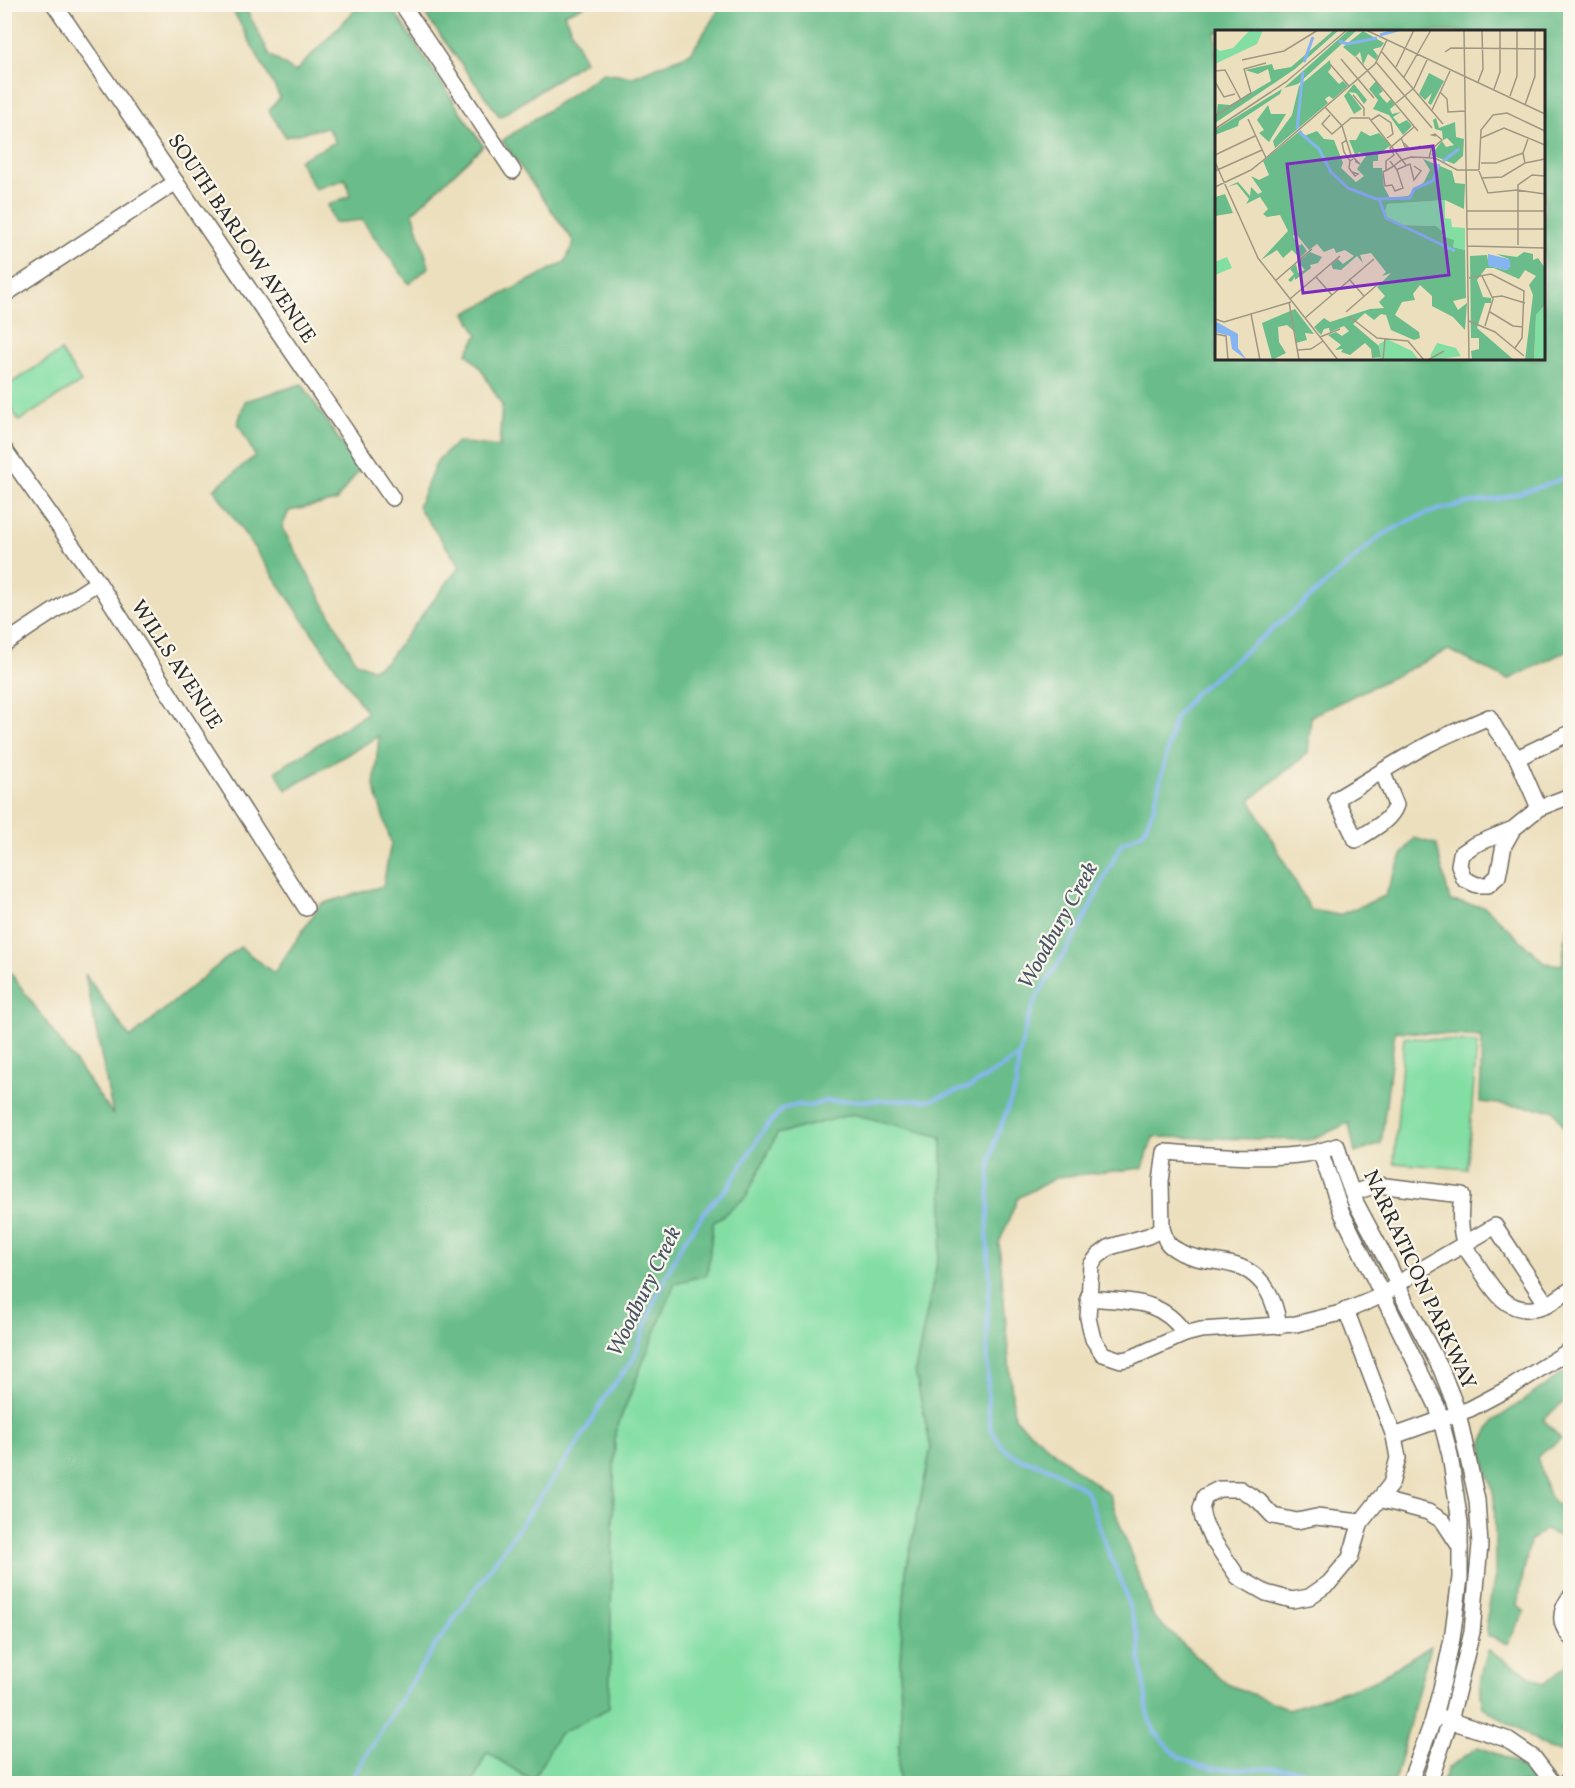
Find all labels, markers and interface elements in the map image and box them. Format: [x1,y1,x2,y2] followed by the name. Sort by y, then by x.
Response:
[1215,30,1545,360] inset map
[160,129,322,349] street label: SOUTH BARLOW AVENUE
[123,595,229,735] street label: WILLS AVENUE
[1011,857,1107,995] water label: Woodbury Creek
[1355,1165,1483,1395] street label: NARRATICON PARKWAY
[600,1222,690,1362] water label: Woodbury Creek

